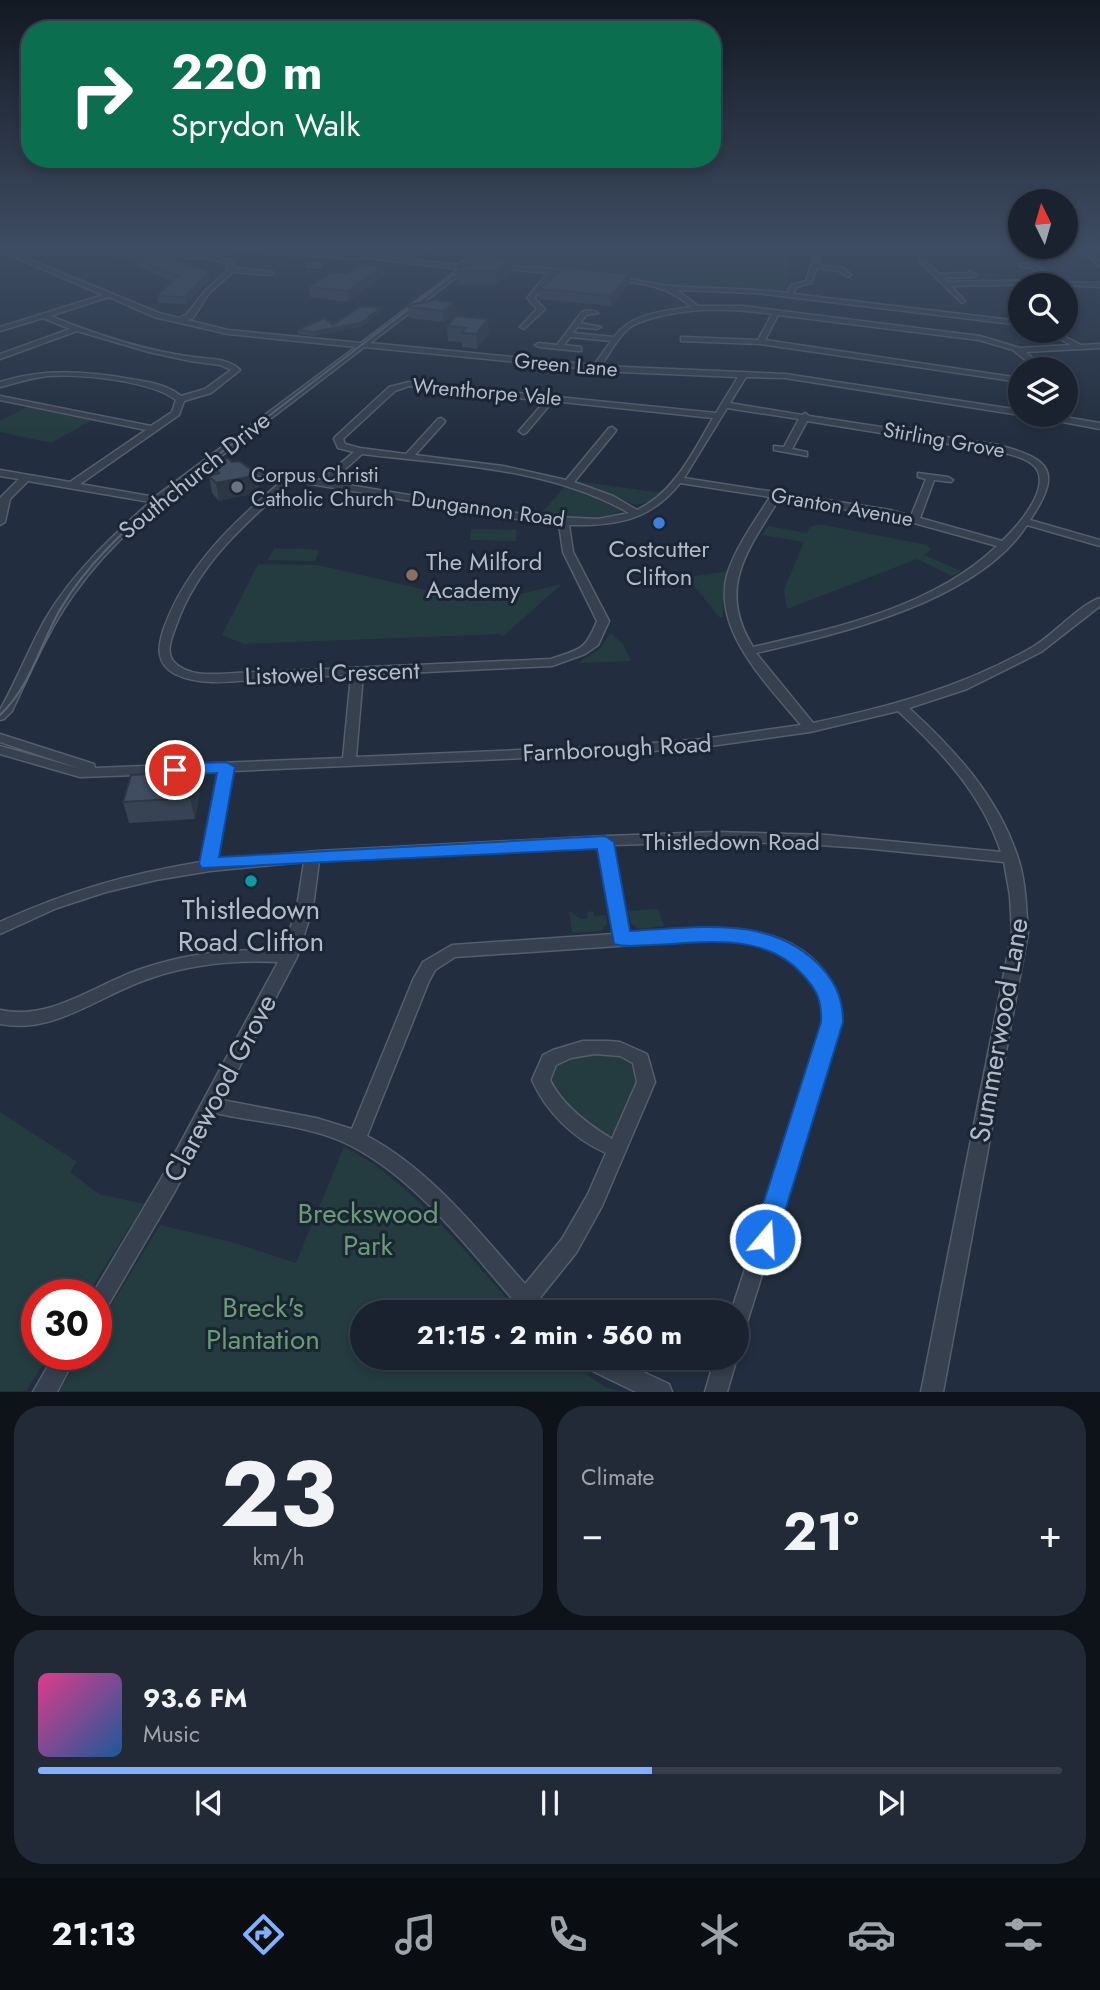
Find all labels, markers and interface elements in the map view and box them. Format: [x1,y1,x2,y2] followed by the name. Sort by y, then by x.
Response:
[171,37,323,107] text: 220 m
[56,49,147,140] icon: right
[171,102,360,148] text: Sprydon Walk
[1008,189,1078,259] north arrow
[1008,189,1078,427] map controls
[1008,273,1078,343] button: search
[513,346,619,384] street label: Green Lane
[1008,357,1078,427] button: layers
[411,371,563,413] street label: Wrenthorpe Vale
[111,403,277,547] street label: Southchurch Drive
[881,415,1007,465] street label: Stirling Grove
[251,460,394,514] place label: Corpus Christi Catholic Church
[229,479,245,495] marker: Corpus Christi Catholic Church
[769,480,916,534] street label: Granton Avenue
[409,483,567,535] street label: Dungannon Road
[651,515,667,531] marker: Costcutter Clifton
[608,531,710,594] place label: Costcutter Clifton
[426,544,542,607] place label: The Milford Academy
[404,567,420,583] marker: The Milford Academy
[244,652,420,694] street label: Listowel Crescent
[522,726,712,770] street label: Farnborough Road
[145,740,205,800] pin
[156,751,194,789] icon: arrive
[642,824,820,859] street label: Thistledown Road
[243,873,259,889] marker: Thistledown Road Clifton
[178,889,324,962] place label: Thistledown Road Clifton
[959,914,1039,1146] street label: Summerwood Lane
[153,987,287,1189] street label: Clarewood Grove
[297,1193,439,1266] park label: Breckswood Park
[728,1202,802,1276] position arrow
[21,1279,112,1370] speed limit sign: 30
[206,1287,320,1360] park label: Breck's Plantation
[417,1316,682,1354] text: 21:15 · 2 min · 560 m
[220,1429,337,1560] text: 23
[581,1460,654,1494] text: Climate
[783,1494,859,1570] text: 21°
[581,1506,603,1561] text: −
[1039,1506,1062,1561] text: +
[253,1540,304,1574] text: km/h
[143,1679,247,1717] text: 93.6 FM
[143,1717,200,1751] text: Music
[190,1784,228,1822] icon: previous
[531,1784,569,1822] icon: pause
[872,1784,910,1822] icon: next
[239,1910,288,1959] icon: directions
[391,1910,440,1959] icon: music
[543,1910,592,1959] icon: phone
[695,1910,744,1959] icon: climate
[847,1910,896,1959] icon: car
[999,1910,1048,1959] icon: filters
[52,1911,135,1957] text: 21:13

